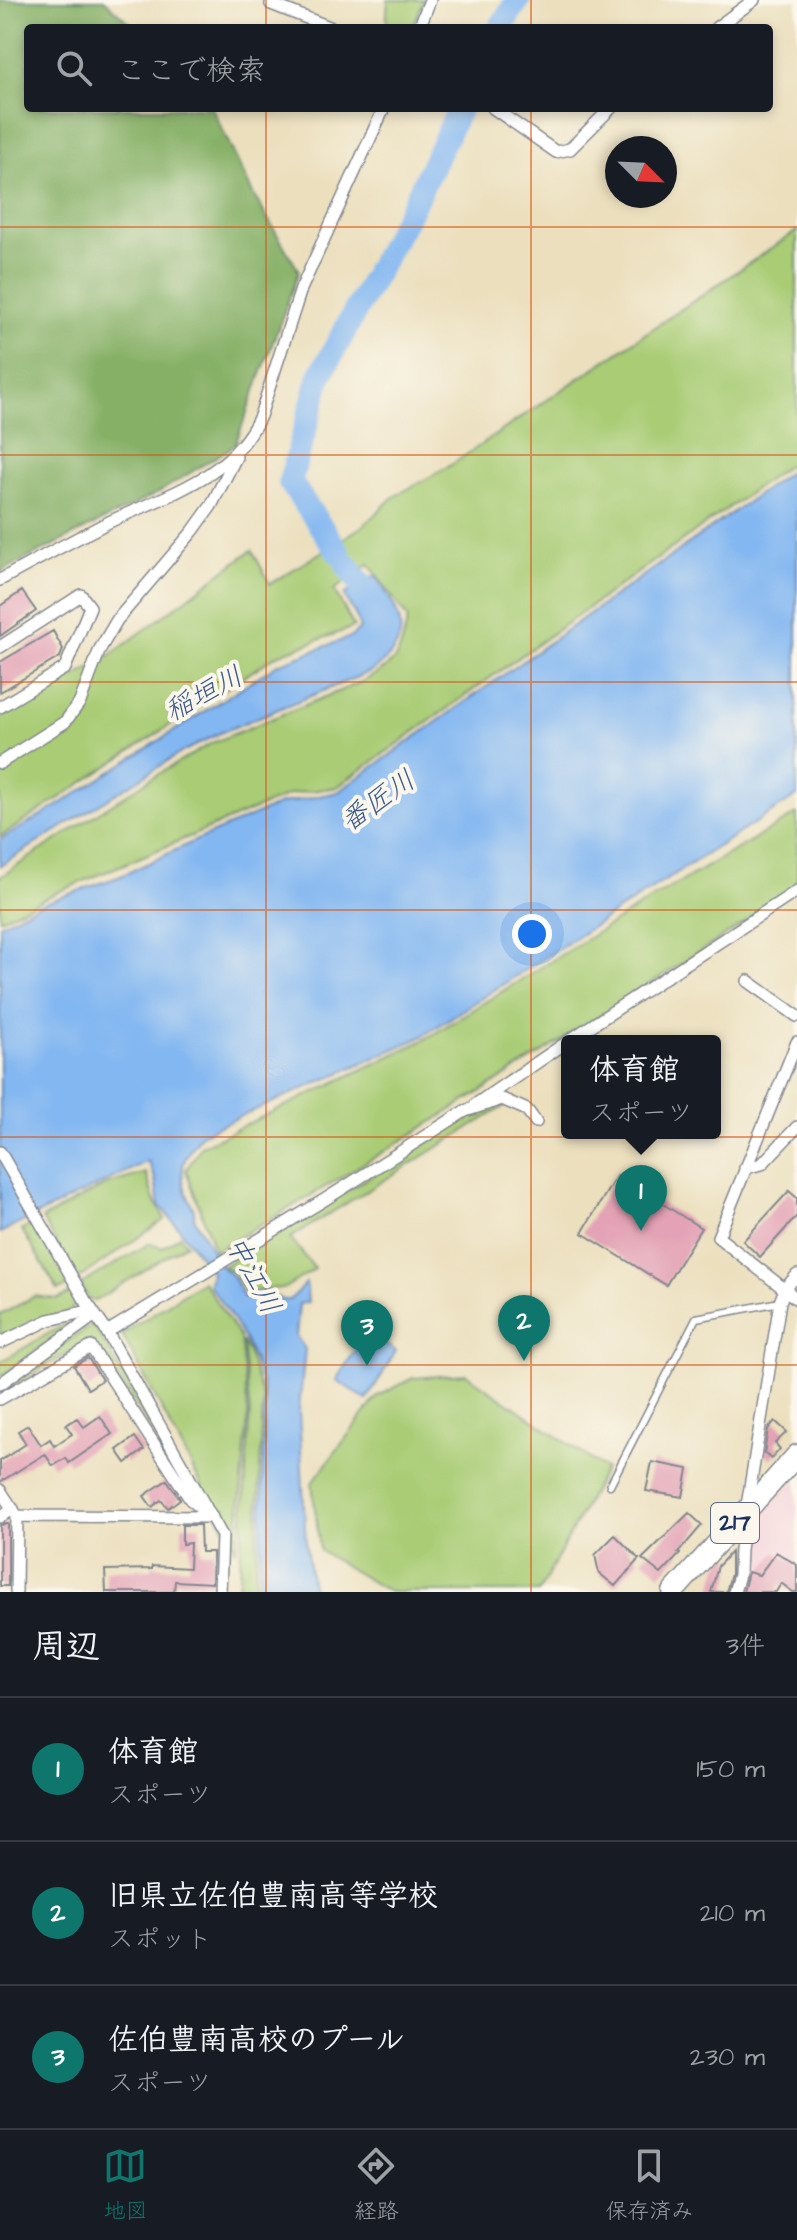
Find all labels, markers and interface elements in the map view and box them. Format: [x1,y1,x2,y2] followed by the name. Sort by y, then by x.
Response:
[24,24,773,112] search box
[52,46,96,90] icon: search
[116,50,266,92] text: ここで検索
[605,136,677,208] north arrow
[158,657,250,731] water label: 稲垣川
[332,761,424,841] water label: 番匠川
[512,914,552,954] your location
[561,1035,721,1139] popup
[589,1049,679,1091] text: 体育館
[589,1095,693,1131] text: スポーツ
[615,1165,667,1231] pin: 1
[216,1229,290,1321] water label: 中江川
[498,1295,550,1361] pin: 2
[341,1300,393,1366] pin: 3
[711,1503,759,1543] road number: 217
[32,1623,100,1671] text: 周辺
[726,1628,765,1664] text: 3件
[108,1731,198,1773] text: 体育館
[56,1751,60,1787] text: 1
[696,1751,765,1787] text: 150 m
[108,1777,211,1813] text: スポーツ
[108,1875,438,1917] text: 旧県立佐伯豊南高等学校
[51,1895,65,1931] text: 2
[700,1895,765,1931] text: 210 m
[108,1921,212,1957] text: スポット
[108,2019,405,2061] text: 佐伯豊南高校のプール
[51,2039,65,2075] text: 3
[690,2039,765,2075] text: 230 m
[108,2065,211,2101] text: スポーツ
[103,2144,148,2227] tab: 地図
[354,2144,399,2227] tab: 経路
[605,2144,694,2227] tab: 保存済み

